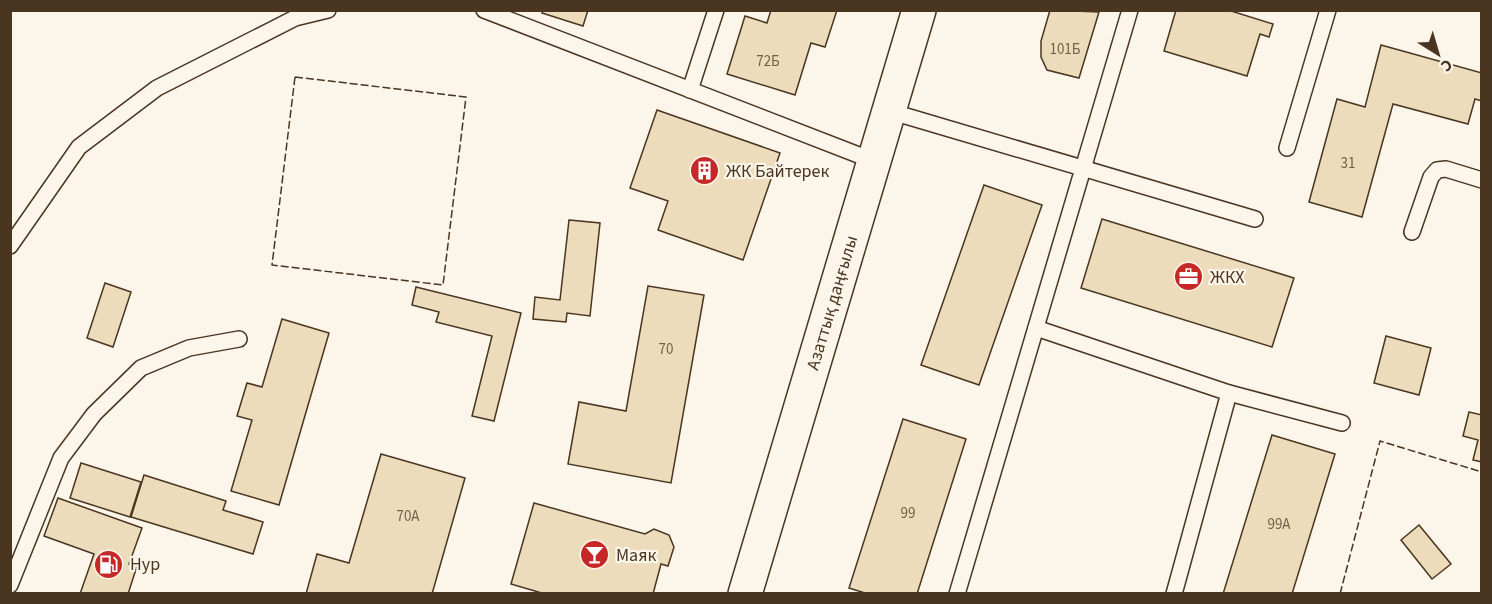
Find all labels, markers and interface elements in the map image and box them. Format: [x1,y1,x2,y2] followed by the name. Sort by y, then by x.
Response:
[1408,24,1468,84] north arrow
[1049,39,1081,60] house number: 101Б
[756,51,780,72] house number: 72Б
[1436,54,1457,77] text: С
[1341,153,1355,174] house number: 31
[689,155,721,187] building icon: ЖК Байтерек
[726,159,830,184] place label: ЖК Байтерек
[800,232,864,373] street label: Азаттық даңғылы
[1173,261,1205,293] office icon: ЖКХ
[1210,265,1245,290] place label: ЖКХ
[659,339,673,360] house number: 70
[901,503,915,524] house number: 99
[396,506,420,527] house number: 70А
[1267,514,1291,535] house number: 99А
[579,539,611,571] bar icon: Маяк
[616,543,656,568] place label: Маяк
[93,548,125,580] fuel station icon: Нур
[130,552,160,577] place label: Нур

